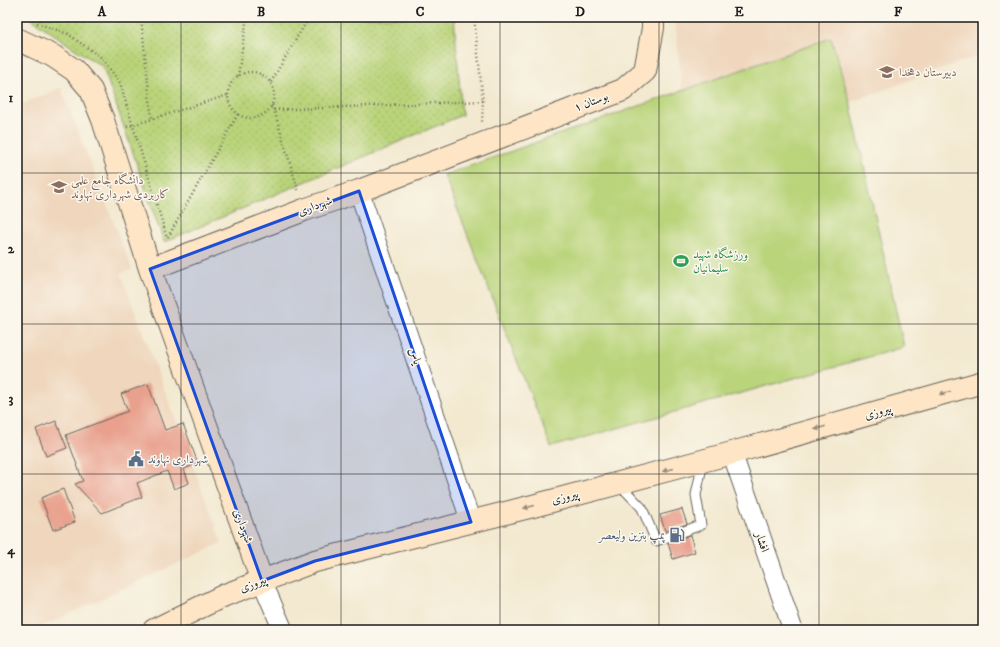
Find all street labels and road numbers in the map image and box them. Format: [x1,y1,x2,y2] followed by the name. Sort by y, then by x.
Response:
[572,89,610,115] street label: بوستان ۱
[296,193,334,219] street label: شهرداری
[405,346,425,367] street label: یاس
[863,401,894,424] street label: پیروزی
[550,486,581,509] street label: پیروزی
[230,507,256,545] street label: شهرداری
[751,529,773,555] street label: افشار
[237,572,270,597] street label: پیروزی

